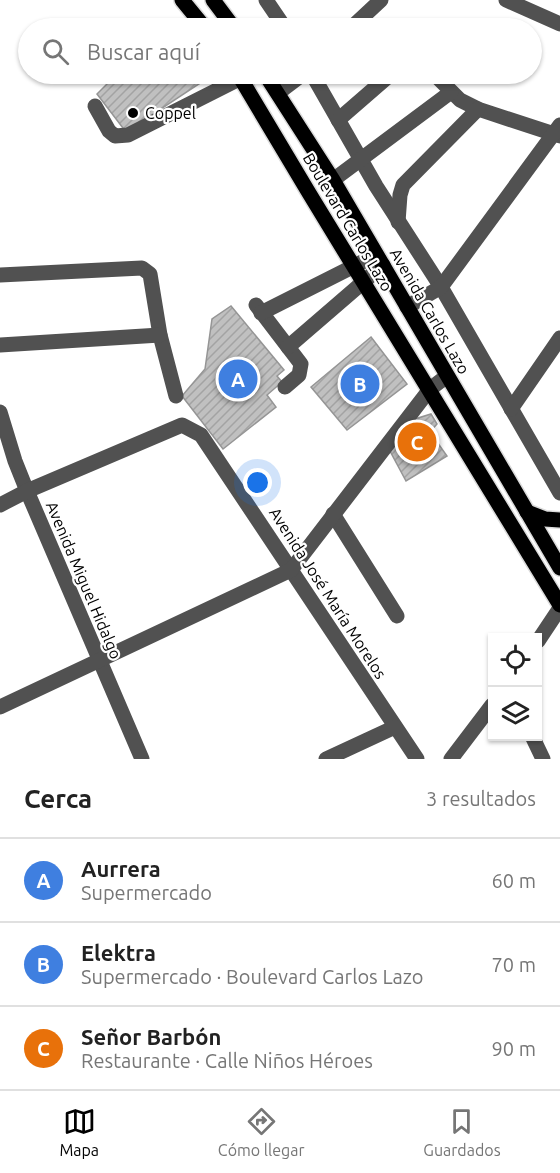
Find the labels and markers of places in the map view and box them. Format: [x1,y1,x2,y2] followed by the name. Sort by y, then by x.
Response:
[145,104,196,122] place label: Coppel
[126,106,140,120] marker: Coppel
[218,356,258,401] pin: A
[340,362,380,406] pin: B
[398,420,436,464] pin: C

